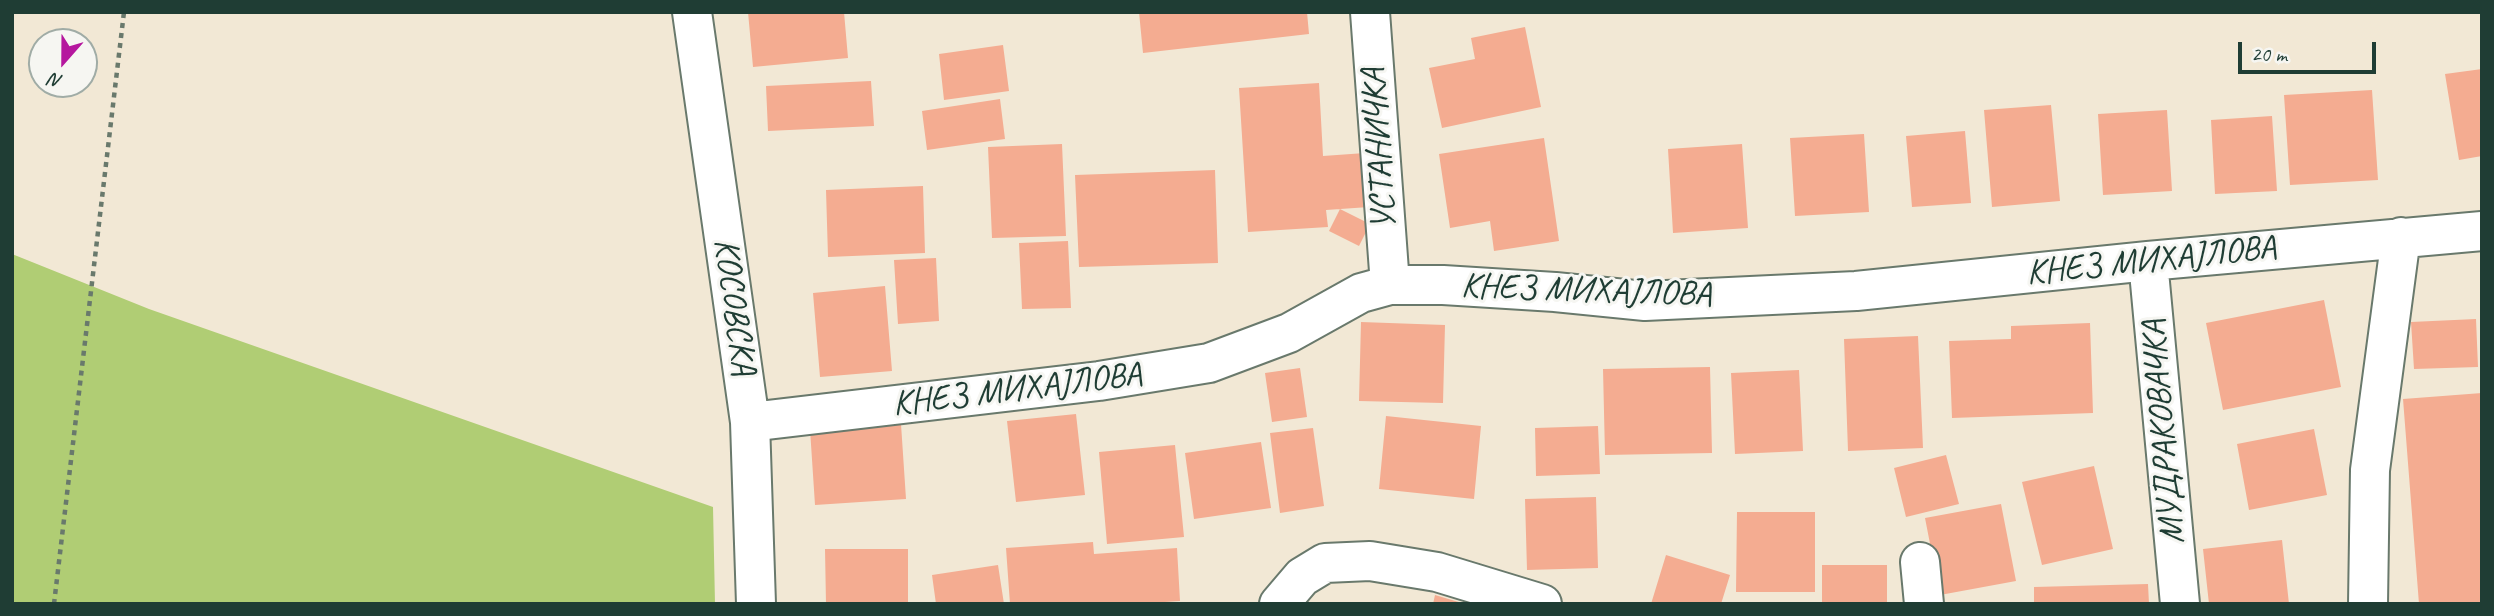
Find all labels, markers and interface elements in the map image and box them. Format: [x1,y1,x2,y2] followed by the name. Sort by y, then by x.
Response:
[28,28,98,98] north arrow
[2242,28,2380,72] scale bar
[2251,41,2287,67] text: 20 m
[46,67,66,94] text: N
[1353,67,1407,231] street label: УСТАНИЧКА
[2024,227,2278,295] street label: КНЕЗ МИХАЈЛОВА
[704,236,764,378] street label: КОСОВСКА
[1460,266,1712,316] street label: КНЕЗ МИХАЈЛОВА
[2133,318,2195,546] street label: МУДРАКОВАЧКА
[890,354,1144,426] street label: КНЕЗ МИХАЈЛОВА

